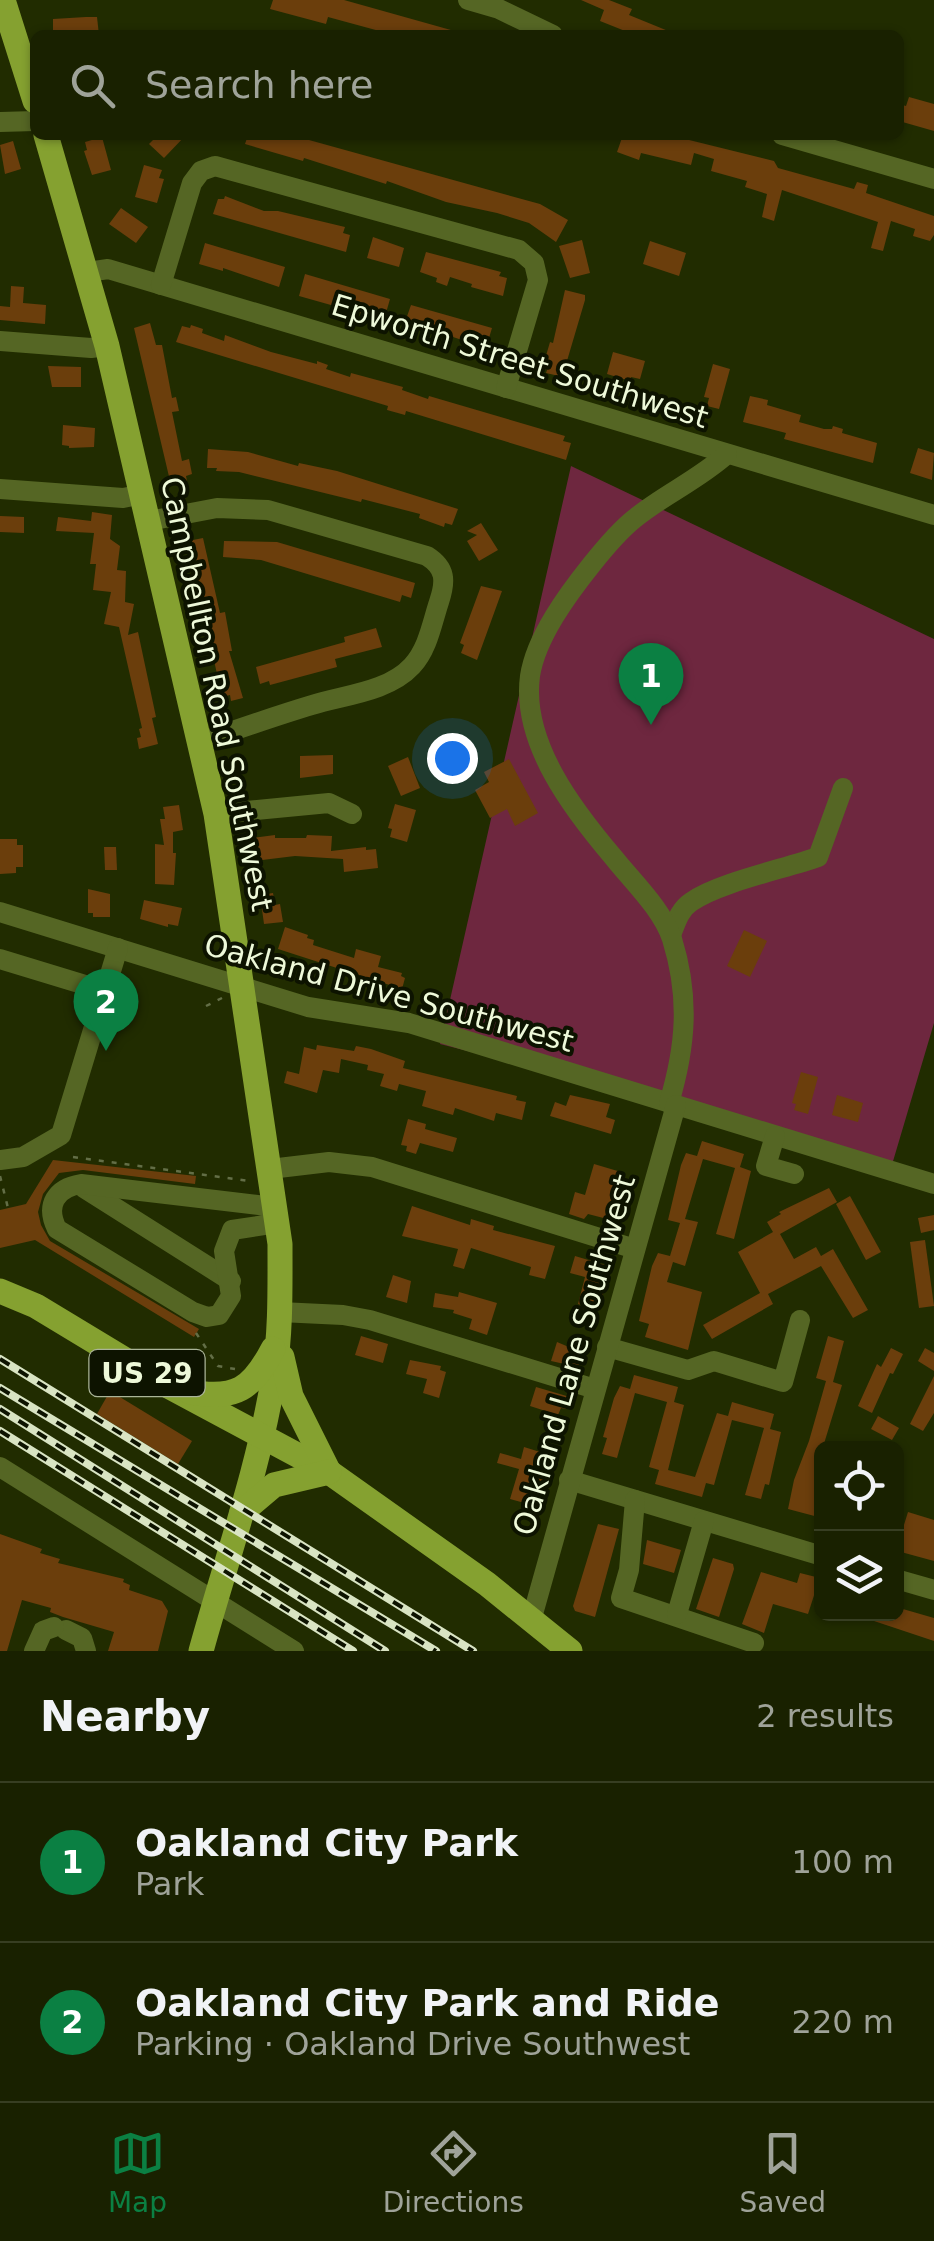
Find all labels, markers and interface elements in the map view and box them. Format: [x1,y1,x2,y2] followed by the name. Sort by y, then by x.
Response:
[30,30,904,140] search box
[65,58,120,113] icon: search
[145,63,373,107] text: Search here
[328,287,713,435] street label: Epworth Street Southwest
[154,474,280,914] street label: Campbellton Road Southwest
[618,642,684,725] pin: 1
[427,733,478,784] your location
[201,927,578,1059] street label: Oakland Drive Southwest
[74,968,138,1051] pin: 2
[506,1171,642,1539] street label: Oakland Lane Southwest
[90,1350,204,1396] road number: US 29
[814,1441,904,1621] map controls
[814,1441,904,1531] button: locate
[814,1531,904,1621] button: layers
[40,1692,210,1741] text: Nearby
[756,1697,894,1735] text: 2 results
[135,1821,518,1865] text: Oakland City Park
[61,1843,84,1881] text: 1
[792,1843,894,1881] text: 100 m
[135,1865,204,1903] text: Park
[135,1981,720,2025] text: Oakland City Park and Ride
[61,2003,84,2041] text: 2
[792,2003,894,2041] text: 220 m
[135,2025,690,2063] text: Parking · Oakland Drive Southwest
[108,2126,167,2219] tab: Map
[383,2126,524,2219] tab: Directions
[740,2126,826,2219] tab: Saved

